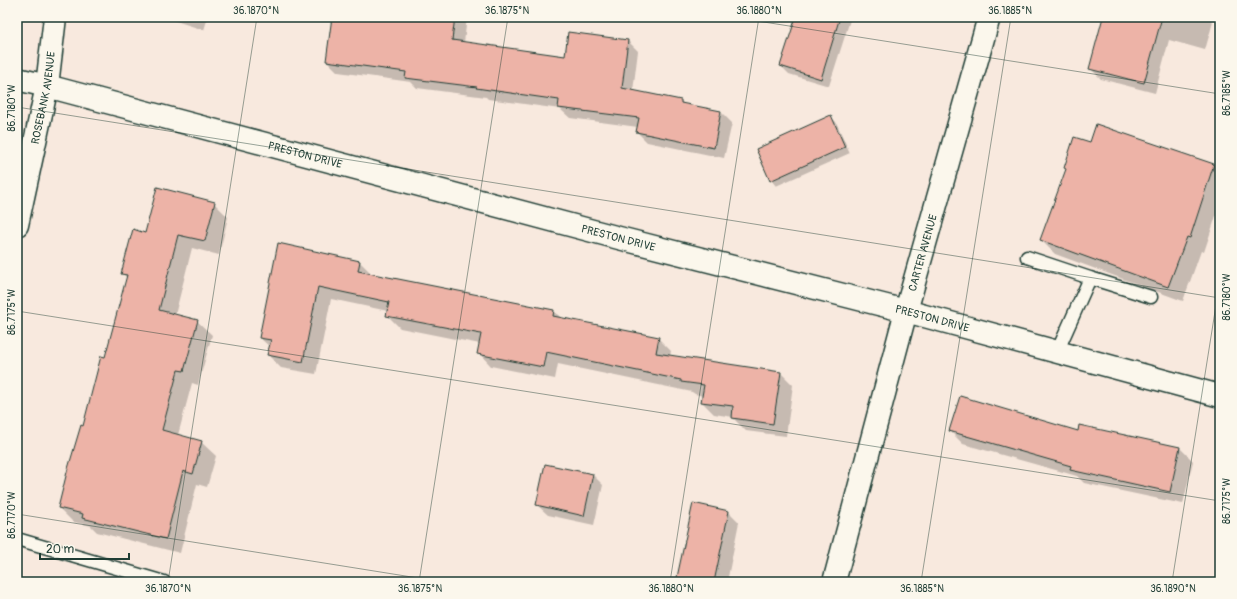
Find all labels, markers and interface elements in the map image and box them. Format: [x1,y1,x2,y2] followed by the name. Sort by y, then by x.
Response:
[233,5,279,17] text: 36.1870°N
[485,5,529,17] text: 36.1875°N
[736,5,782,17] text: 36.1880°N
[988,5,1032,17] text: 36.1885°N
[29,50,58,145] street label: ROSEBANK AVENUE
[1221,70,1233,116] text: 86.7185°W
[6,84,18,132] text: 86.7180°W
[267,139,344,171] street label: PRESTON DRIVE
[906,212,940,293] street label: CARTER AVENUE
[580,222,657,254] street label: PRESTON DRIVE
[1221,273,1233,321] text: 86.7180°W
[6,289,18,335] text: 86.7175°W
[894,302,971,335] street label: PRESTON DRIVE
[1221,478,1233,524] text: 86.7175°W
[6,491,18,539] text: 86.7170°W
[40,535,129,561] scale bar
[46,542,75,557] text: 20 m
[145,583,191,595] text: 36.1870°N
[398,583,442,595] text: 36.1875°N
[648,583,694,595] text: 36.1880°N
[900,583,944,595] text: 36.1885°N
[1150,583,1196,595] text: 36.1890°N

